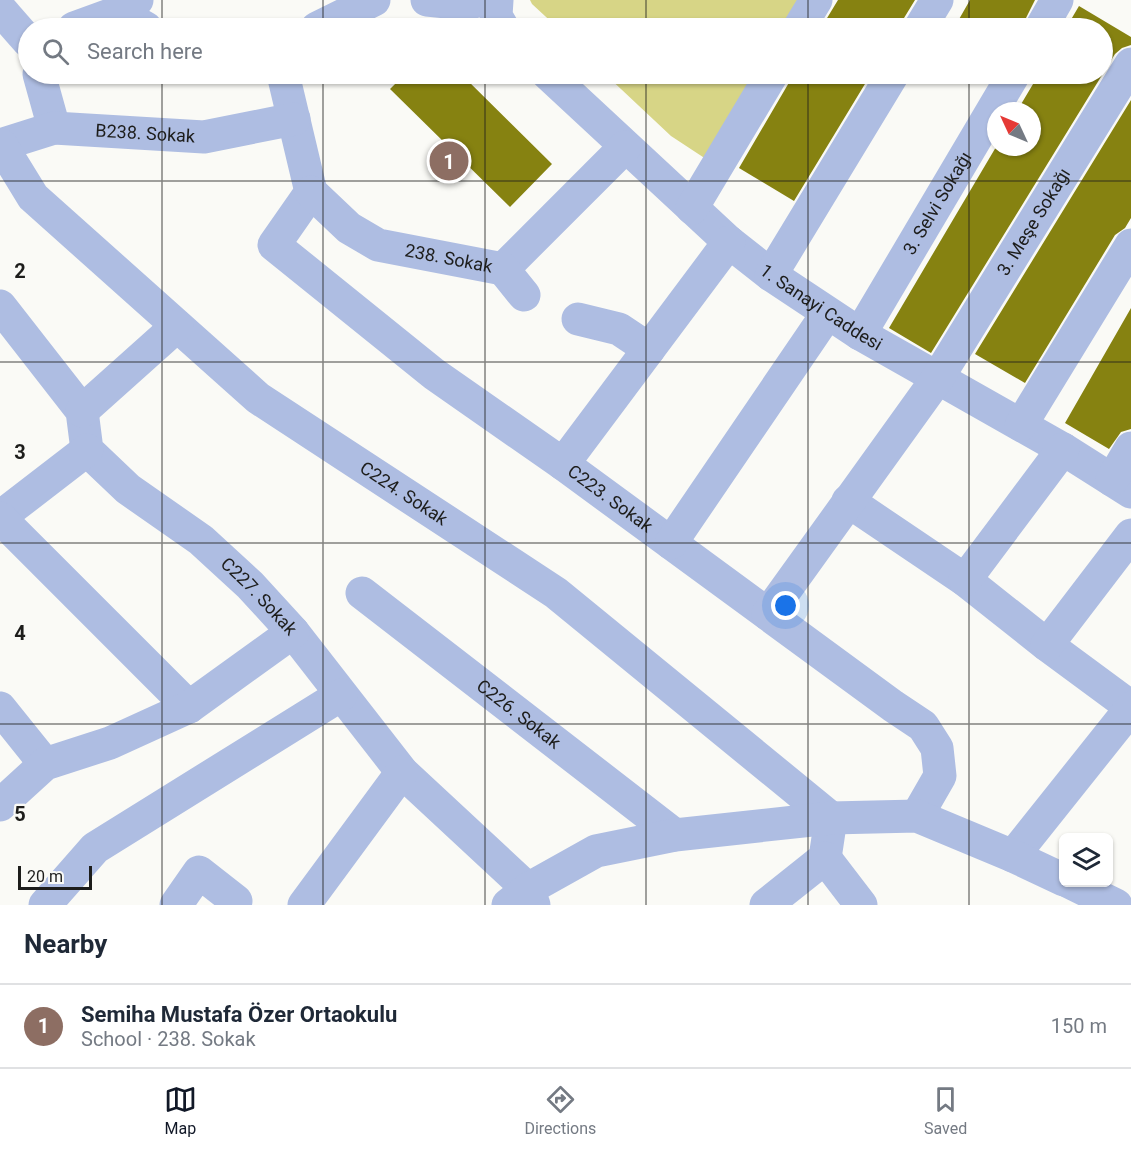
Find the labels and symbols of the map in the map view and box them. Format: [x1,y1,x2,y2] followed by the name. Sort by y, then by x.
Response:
[987,102,1041,156] north arrow
[95,120,197,146] street label: B238. Sokak
[430,138,468,184] pin: 1
[898,148,976,258] street label: 3. Selvi Sokağı
[992,164,1074,279] street label: 3. Meşe Sokağı
[403,239,495,277] street label: 238. Sokak
[14,259,26,283] text: 2
[756,259,886,354] street label: 1. Sanayi Caddesi
[14,440,26,464] text: 3
[356,457,453,530] street label: C224. Sokak
[564,460,658,537] street label: C223. Sokak
[217,553,302,640] street label: C227. Sokak
[771,591,800,620] your location
[14,621,26,645] text: 4
[473,675,566,753] street label: C226. Sokak
[14,802,26,826] text: 5
[18,863,92,890] scale bar

